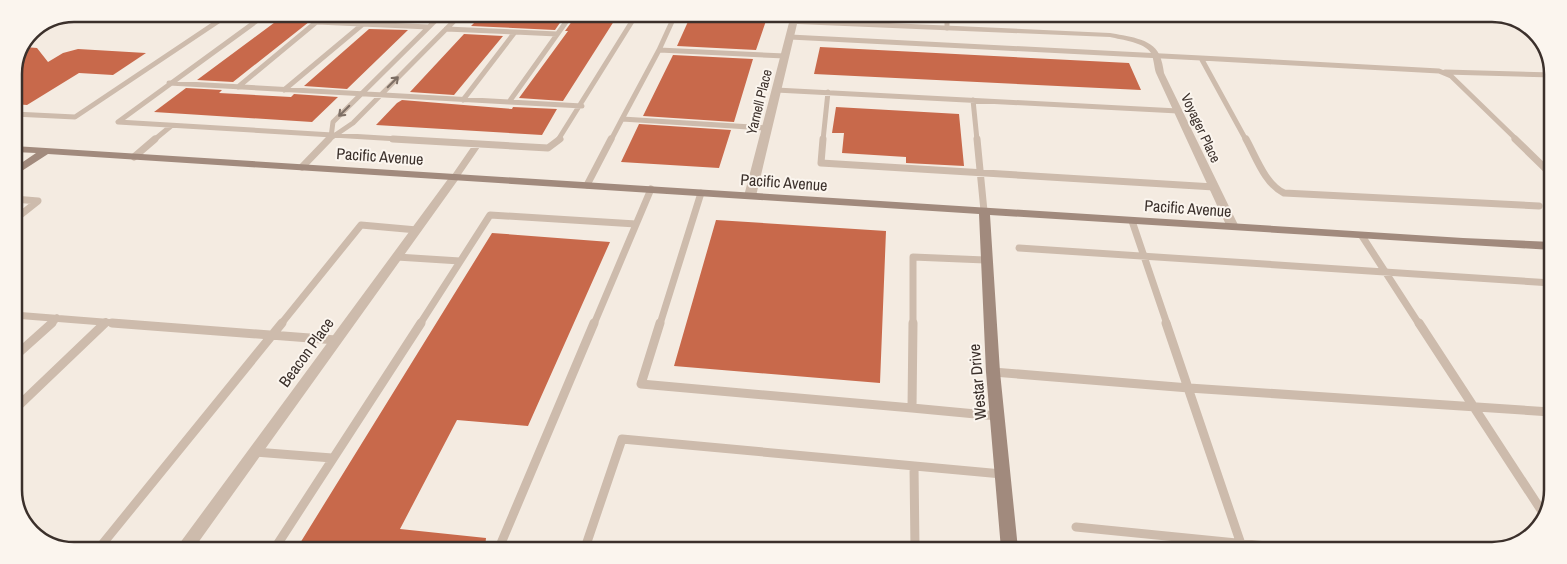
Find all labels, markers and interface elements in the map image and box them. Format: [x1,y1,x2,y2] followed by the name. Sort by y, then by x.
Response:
[742,67,776,137] street label: Yarnell Place
[387,76,400,88] one-way arrow
[1177,91,1225,165] street label: Voyager Place
[339,104,351,116] one-way arrow
[336,142,424,170] street label: Pacific Avenue
[740,168,828,196] street label: Pacific Avenue
[1144,194,1232,222] street label: Pacific Avenue
[273,313,339,391] street label: Beacon Place
[963,343,991,421] street label: Westar Drive

